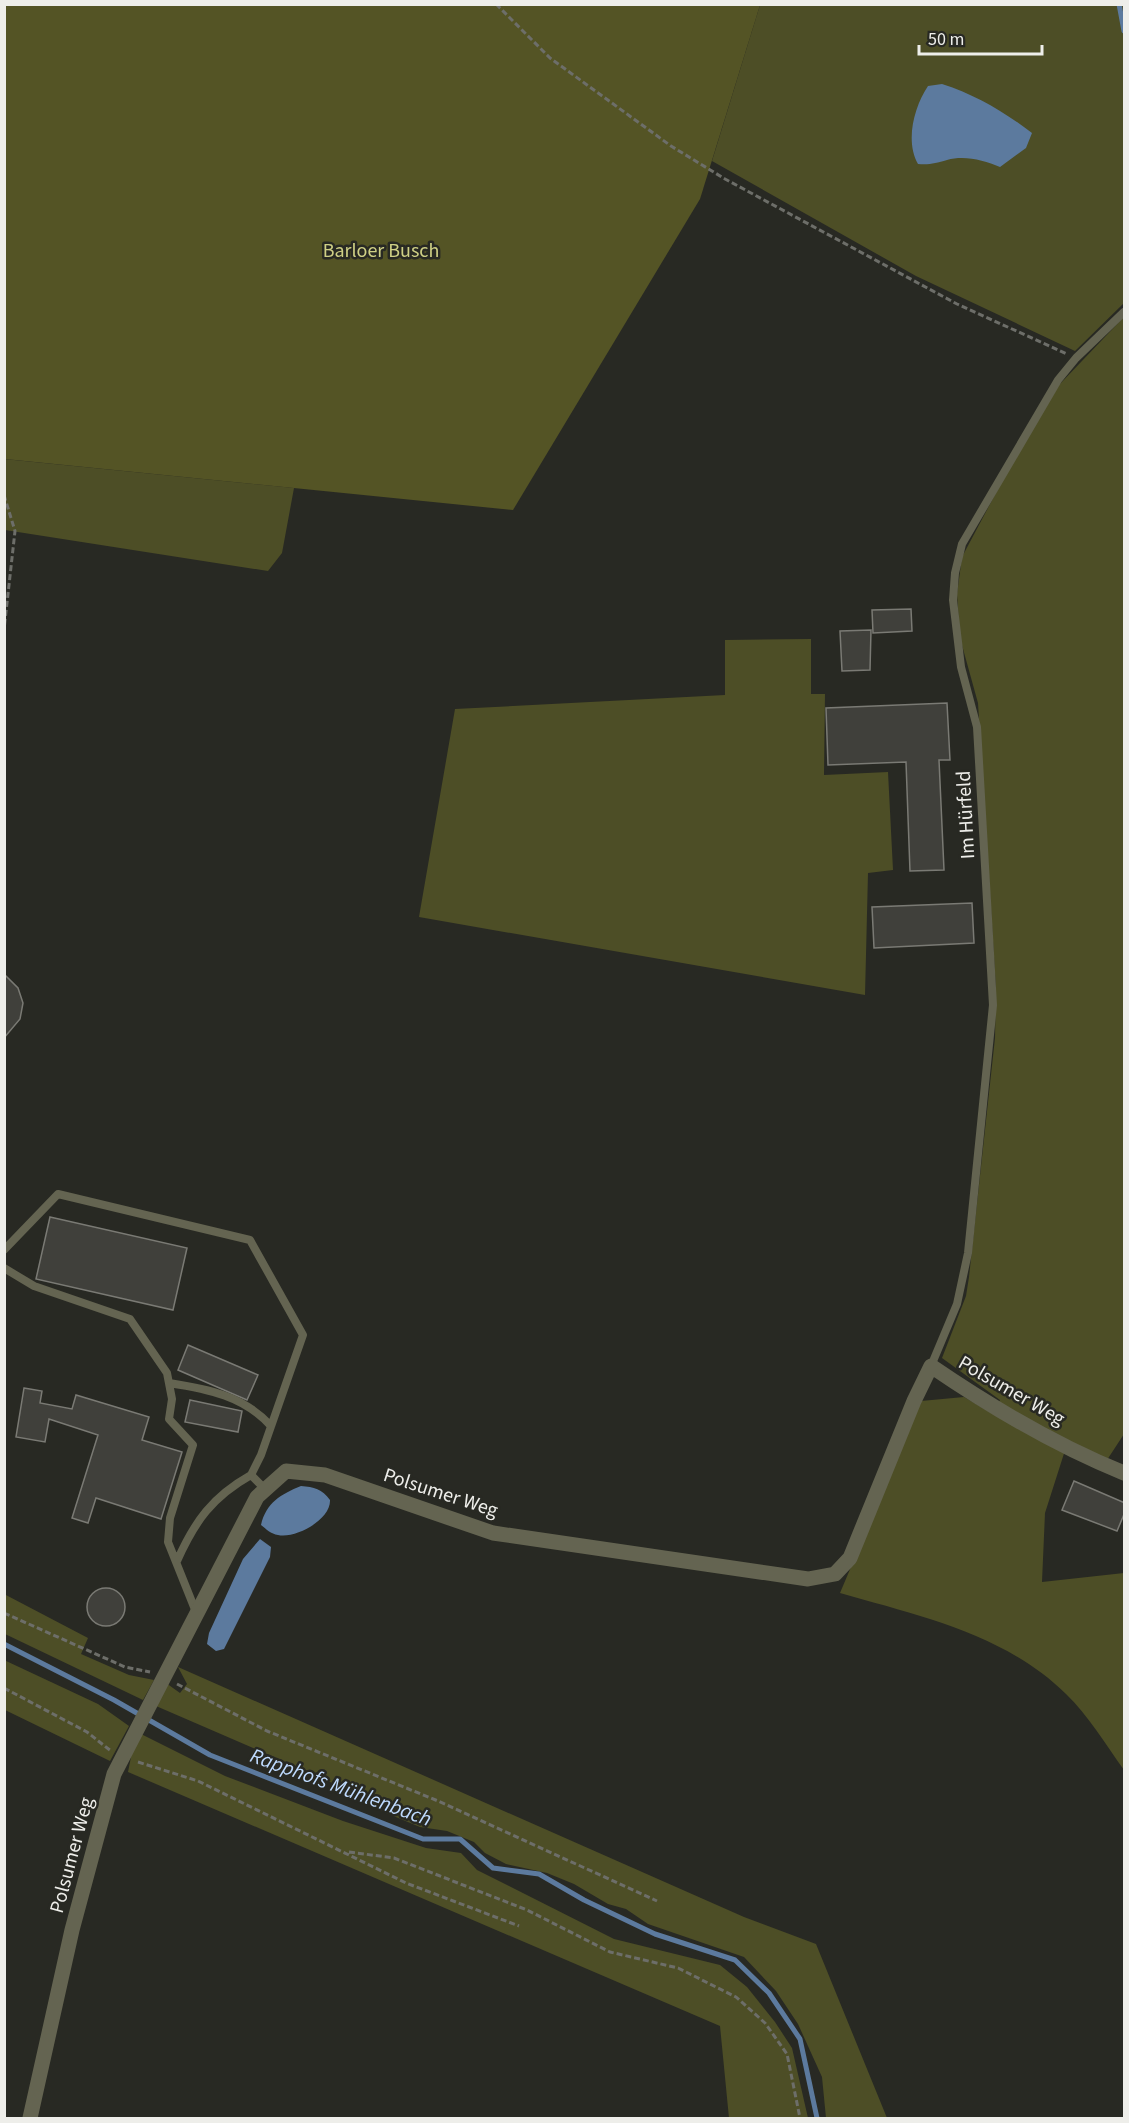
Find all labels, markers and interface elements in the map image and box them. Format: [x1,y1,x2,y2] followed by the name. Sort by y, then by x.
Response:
[919,18,1042,56] scale bar
[928,27,964,52] text: 50 m
[323,237,439,265] park label: Barloer Busch
[950,770,982,860] street label: Im Hürfeld
[953,1349,1070,1433] street label: Polsumer Weg
[380,1461,502,1525] street label: Polsumer Weg
[246,1740,436,1834] water label: Rapphofs Mühlenbach
[43,1794,101,1916] street label: Polsumer Weg

